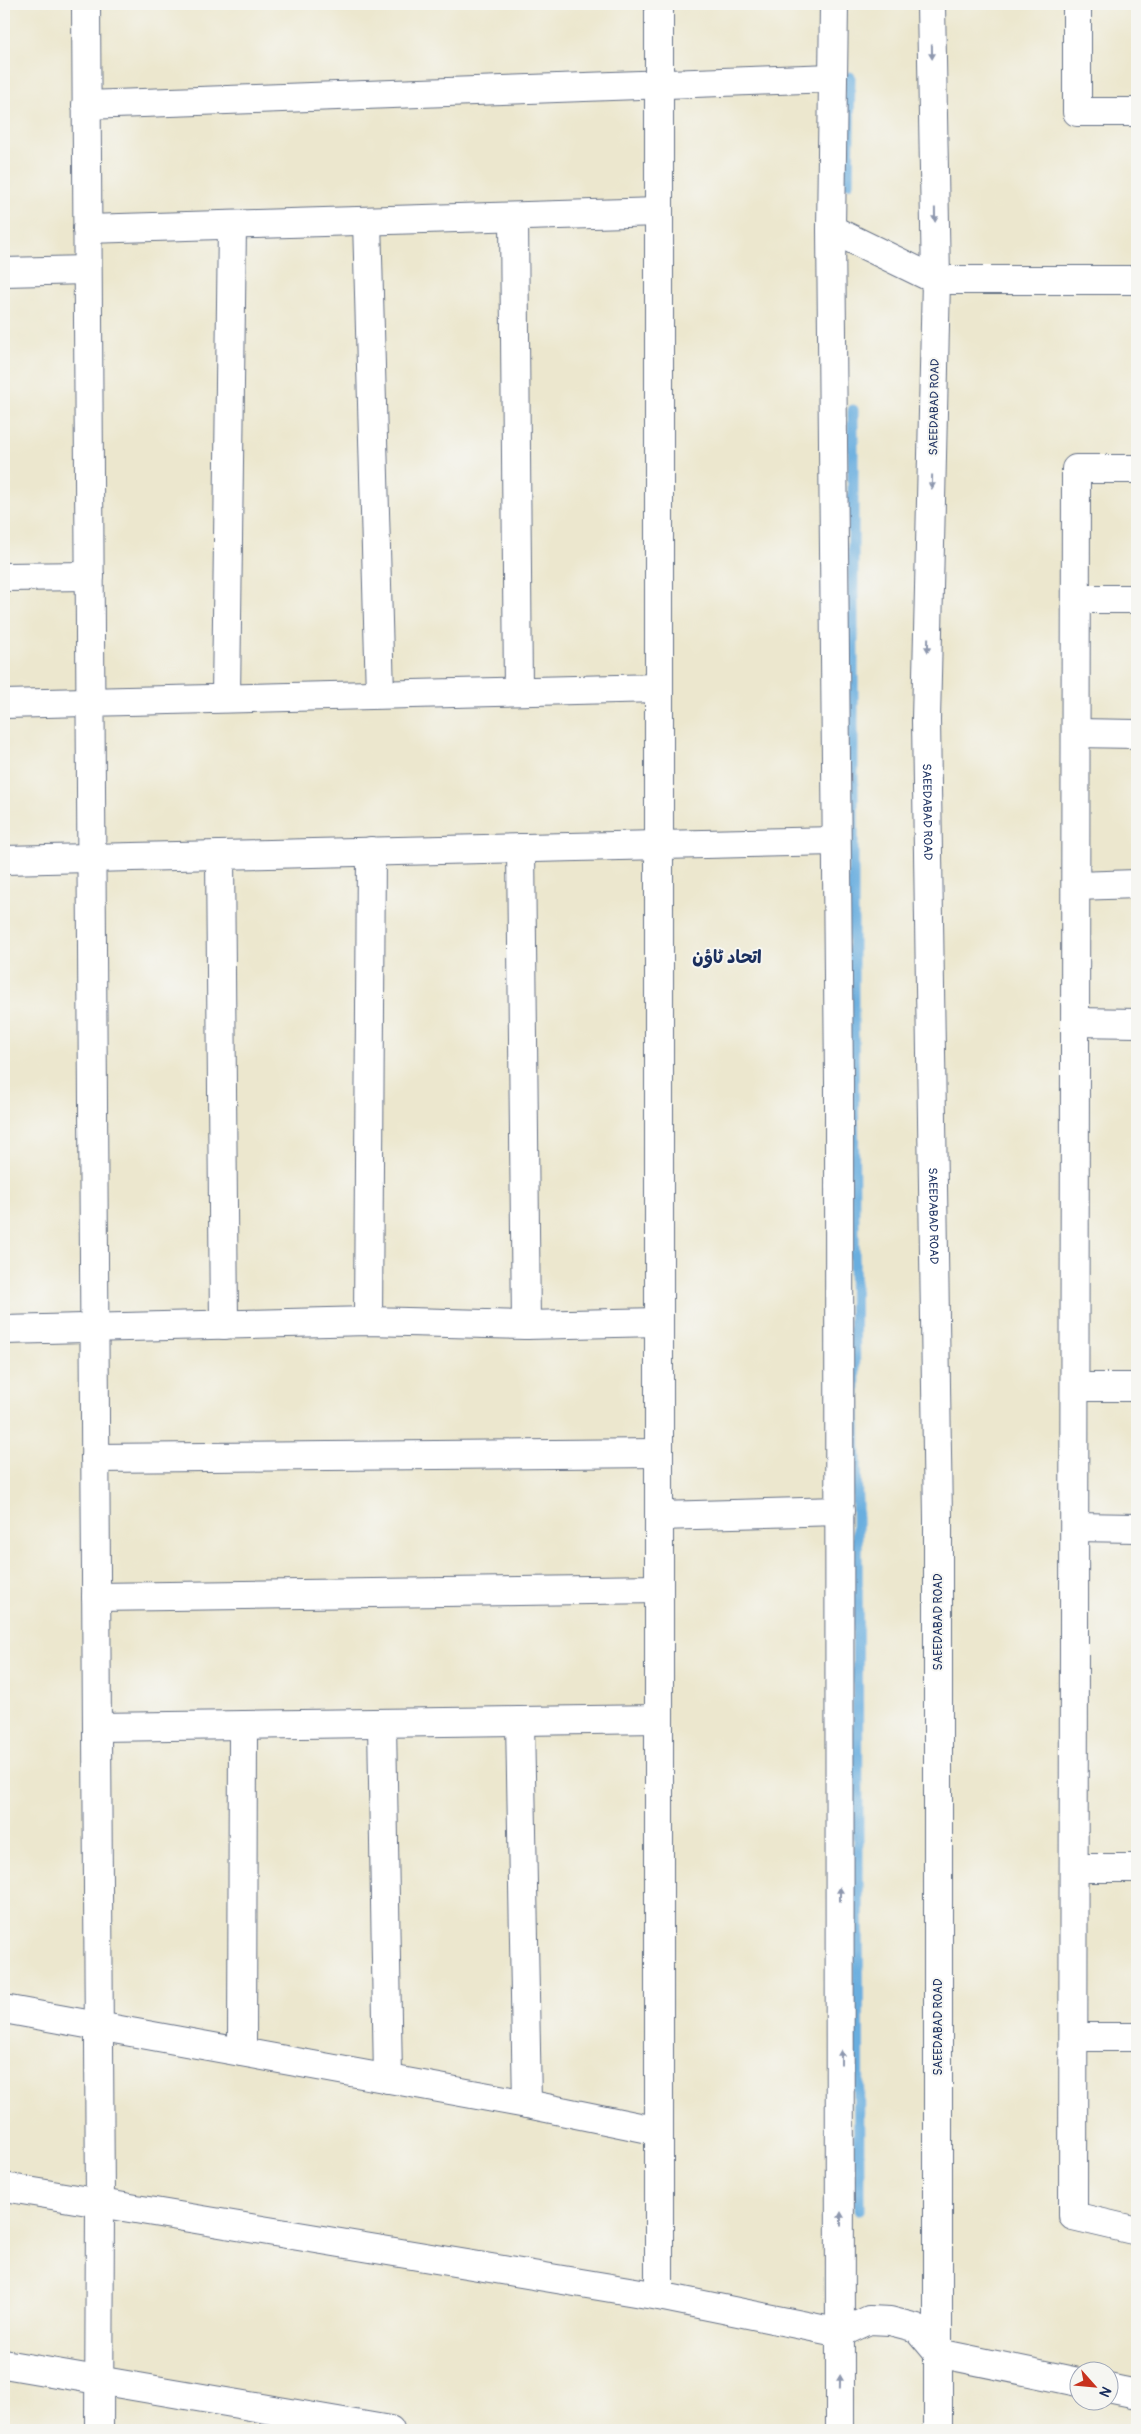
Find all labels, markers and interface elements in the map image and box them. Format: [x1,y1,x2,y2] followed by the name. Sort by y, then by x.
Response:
[928,45,936,61] one-way arrow
[931,207,939,223] one-way arrow
[926,358,943,456] street label: SAEEDABAD ROAD
[928,475,936,491] one-way arrow
[924,637,932,653] one-way arrow
[919,763,935,861] street label: SAEEDABAD ROAD
[692,946,762,969] district label: اتحاد ٹاؤن
[925,1167,941,1265] street label: SAEEDABAD ROAD
[931,1573,946,1670] street label: SAEEDABAD ROAD
[836,1886,844,1902] one-way arrow
[931,1978,946,2075] street label: SAEEDABAD ROAD
[837,2048,845,2064] one-way arrow
[837,2211,845,2227] one-way arrow
[1068,2362,1118,2412] north arrow
[837,2373,845,2389] one-way arrow
[1095,2384,1115,2400] text: N

